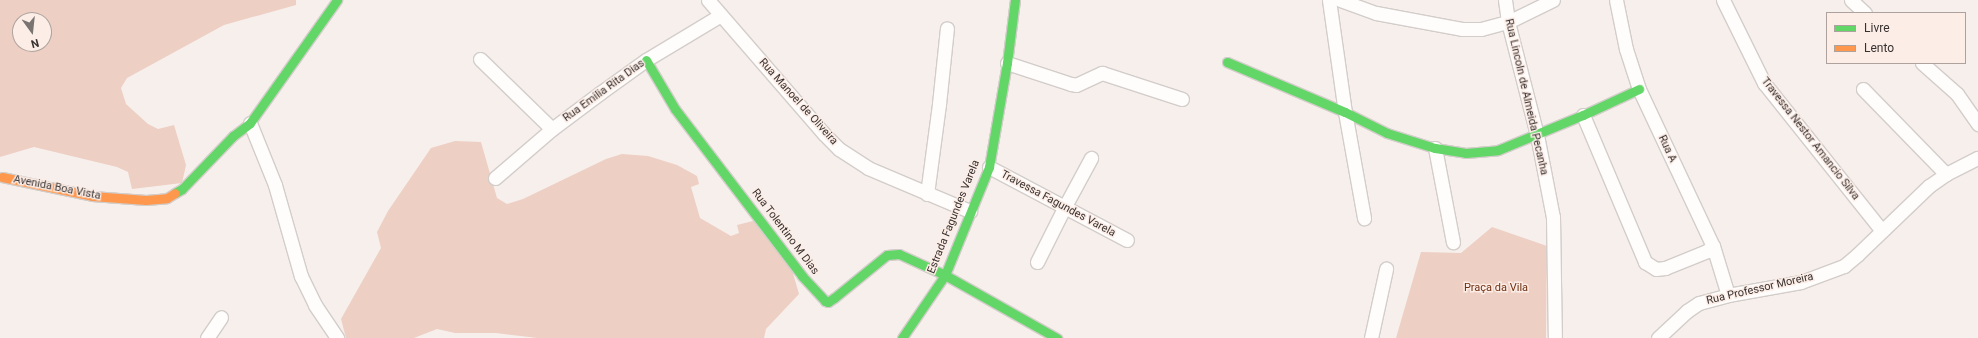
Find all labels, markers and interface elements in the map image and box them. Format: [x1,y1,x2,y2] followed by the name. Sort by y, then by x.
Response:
[12,12,52,52] north arrow
[1826,12,1966,64] legend
[1502,18,1550,176] street label: Rua Lincoln de Almeida Pecanha
[1864,21,1890,35] text: Livre
[30,36,40,50] text: N
[1864,41,1894,55] text: Lento
[756,56,840,148] street label: Rua Manoel de Oliveira
[561,57,647,125] street label: Rua Emilia Rita Dias
[1758,75,1862,203] street label: Travessa Nestor Amancio Silva
[1655,133,1679,165] street label: Rua A
[925,158,983,276] street label: Estrada Fagundes Varela
[998,168,1118,240] street label: Travessa Fagundes Varela
[12,173,102,203] street label: Avenida Boa Vista
[749,187,821,277] street label: Rua Tolentino M Dias
[1705,270,1815,308] street label: Rua Professor Moreira
[1464,281,1528,295] park label: Praça da Vila

